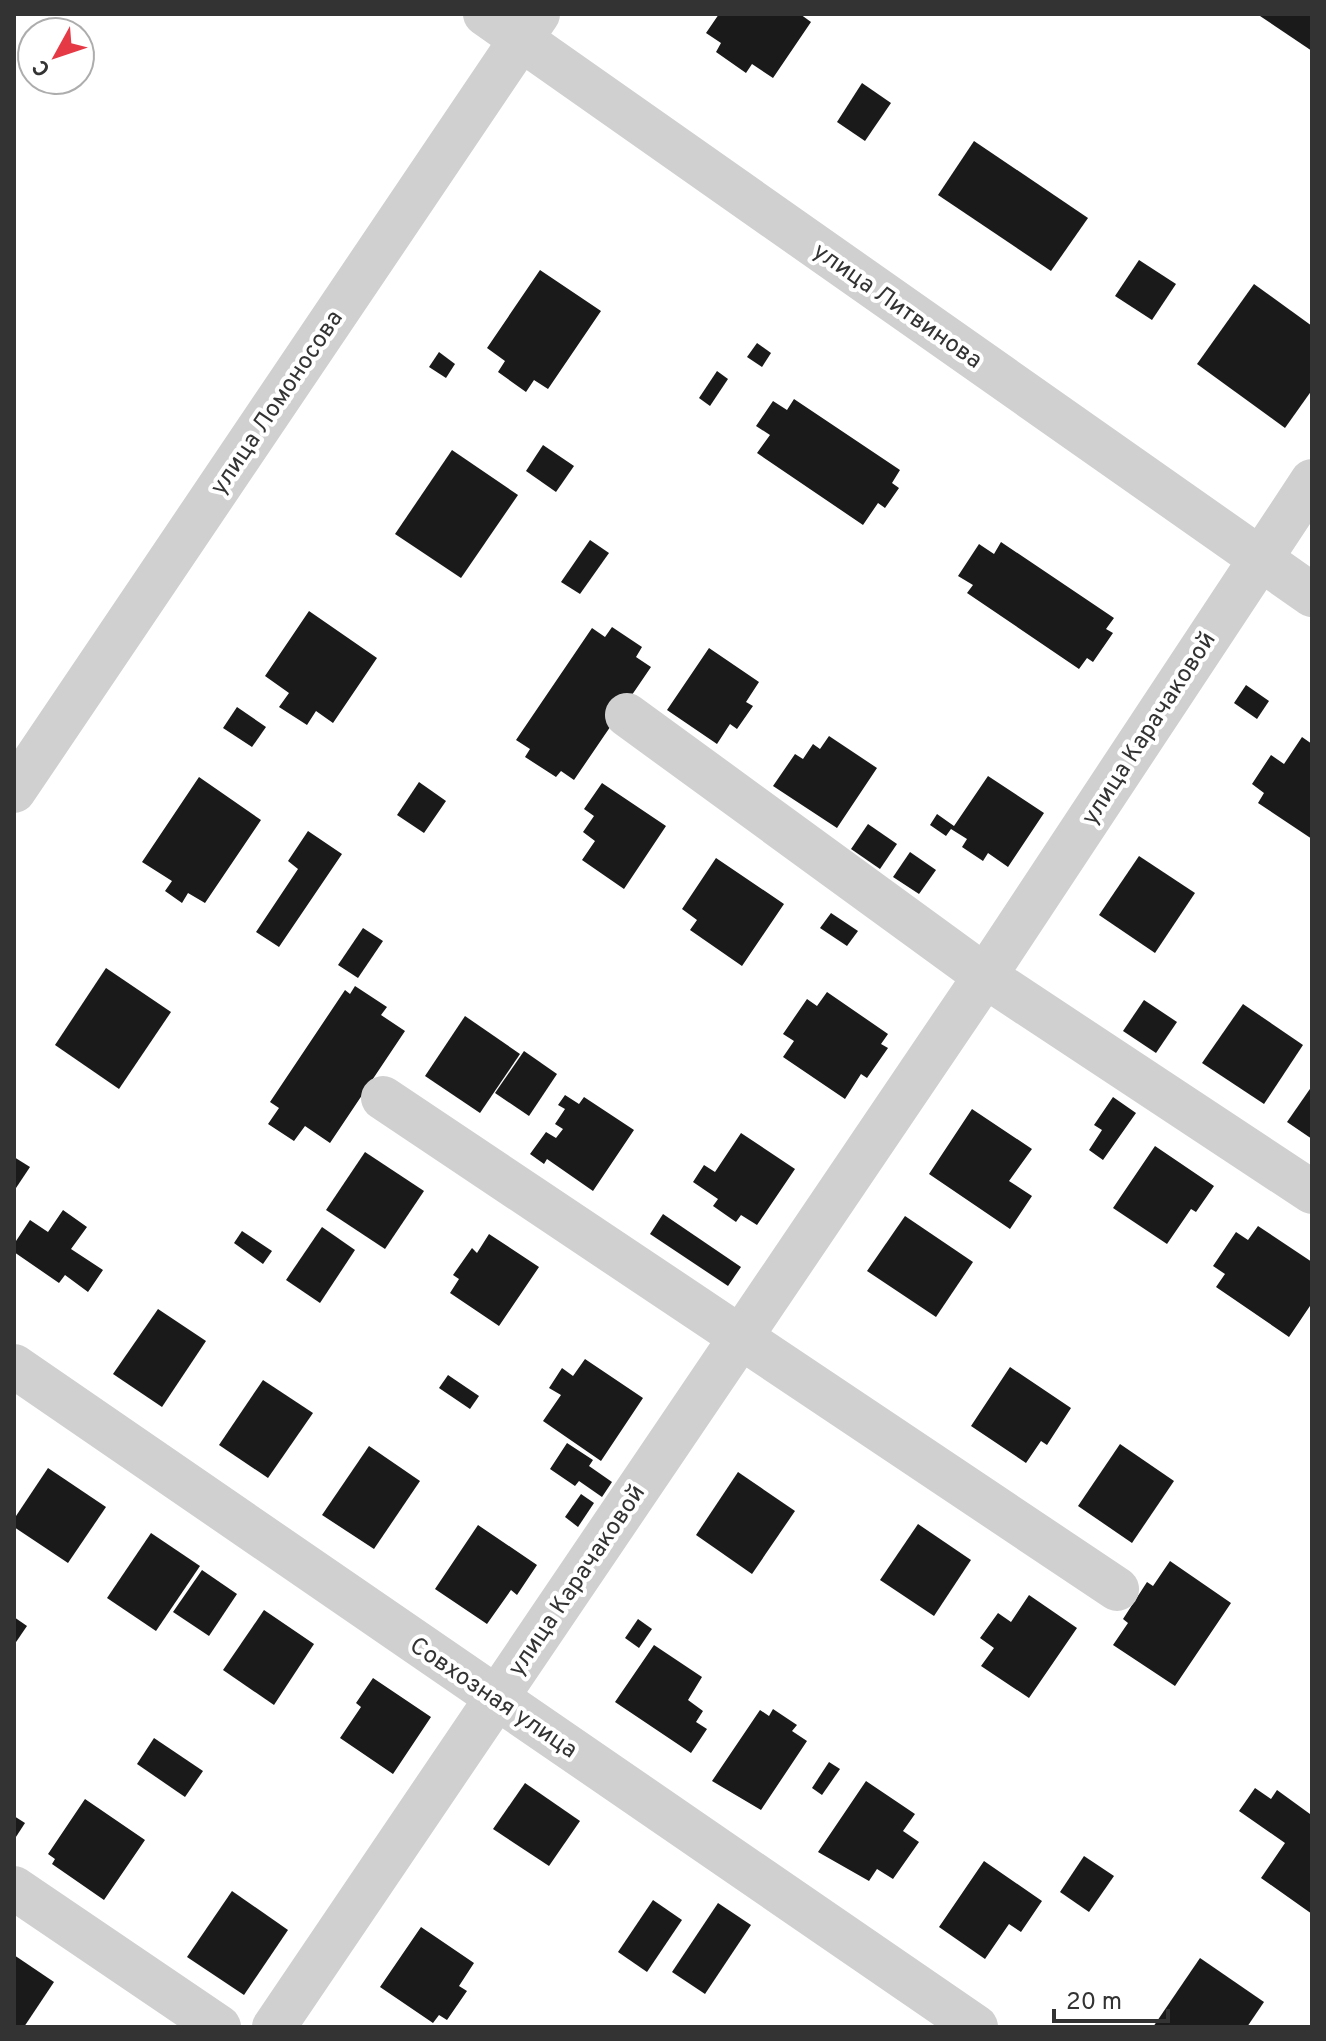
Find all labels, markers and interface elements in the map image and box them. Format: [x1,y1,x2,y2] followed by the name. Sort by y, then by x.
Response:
[16,16,96,96] north arrow
[28,53,57,81] text: С
[806,237,987,376] street label: улица Литвинова
[205,305,351,501] street label: улица Ломоносова
[1076,627,1223,831] street label: улица Карачаковой
[502,1480,653,1683] street label: улица Карачаковой
[403,1631,583,1766] street label: Совхозная улица
[1054,1973,1168,2023] scale bar
[1066,1988,1122,2018] text: 20 m

